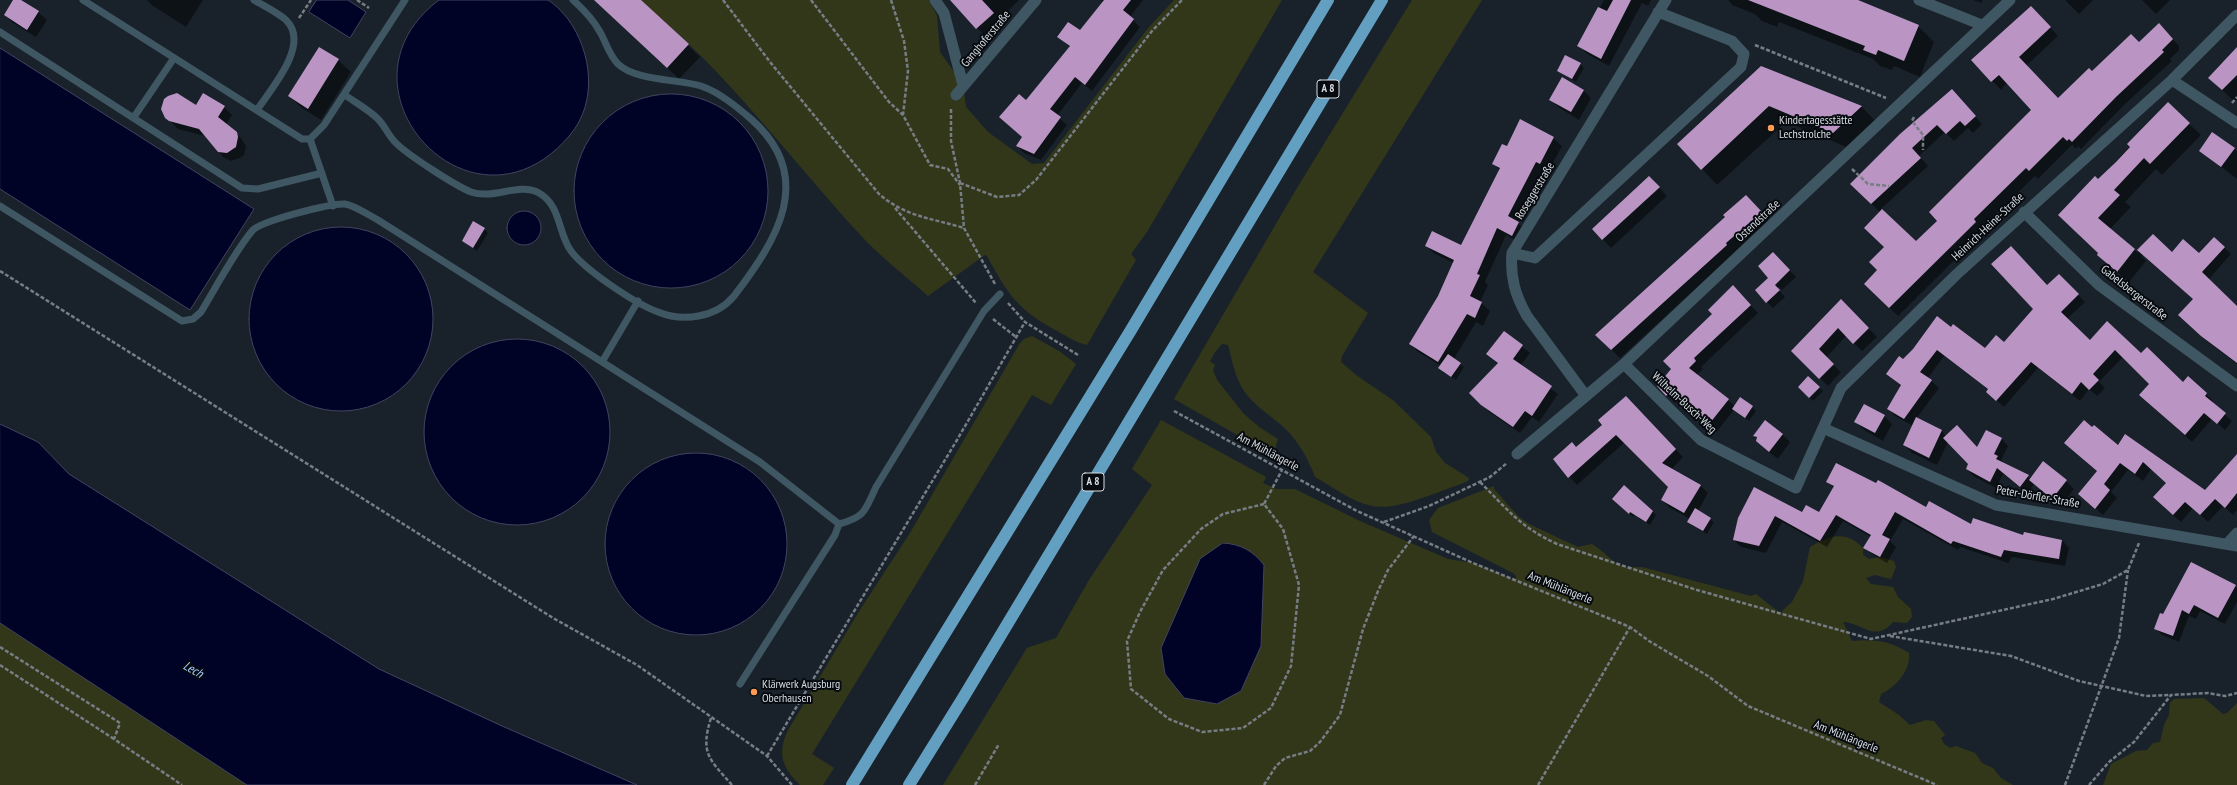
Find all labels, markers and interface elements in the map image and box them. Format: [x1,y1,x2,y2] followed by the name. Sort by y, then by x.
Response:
[958,8,1014,70] street label: Ganghoferstraße
[1317,80,1339,98] road number: A 8
[1779,114,1852,142] place label: Kindertagesstätte Lechstrolche
[1766,123,1776,133] marker: Kindertagesstätte Lechstrolche
[1512,160,1558,222] street label: Roseggerstraße
[1949,190,2027,264] street label: Heinrich-Heine-Straße
[1733,197,1783,245] street label: Ostendstraße
[2098,262,2170,324] street label: Gabelsbergerstraße
[1649,369,1719,437] street label: Wilhelm-Busch-Weg
[1235,430,1301,474] street label: Am Mühlängerle
[1082,473,1104,491] road number: A 8
[1995,483,2081,511] street label: Peter-Dörfler-Straße
[1526,569,1594,607] street label: Am Mühlängerle
[180,658,206,682] water label: Lech
[762,678,840,706] place label: Klärwerk Augsburg Oberhausen
[749,687,759,697] marker: Klärwerk Augsburg Oberhausen
[1812,718,1880,756] street label: Am Mühlängerle

